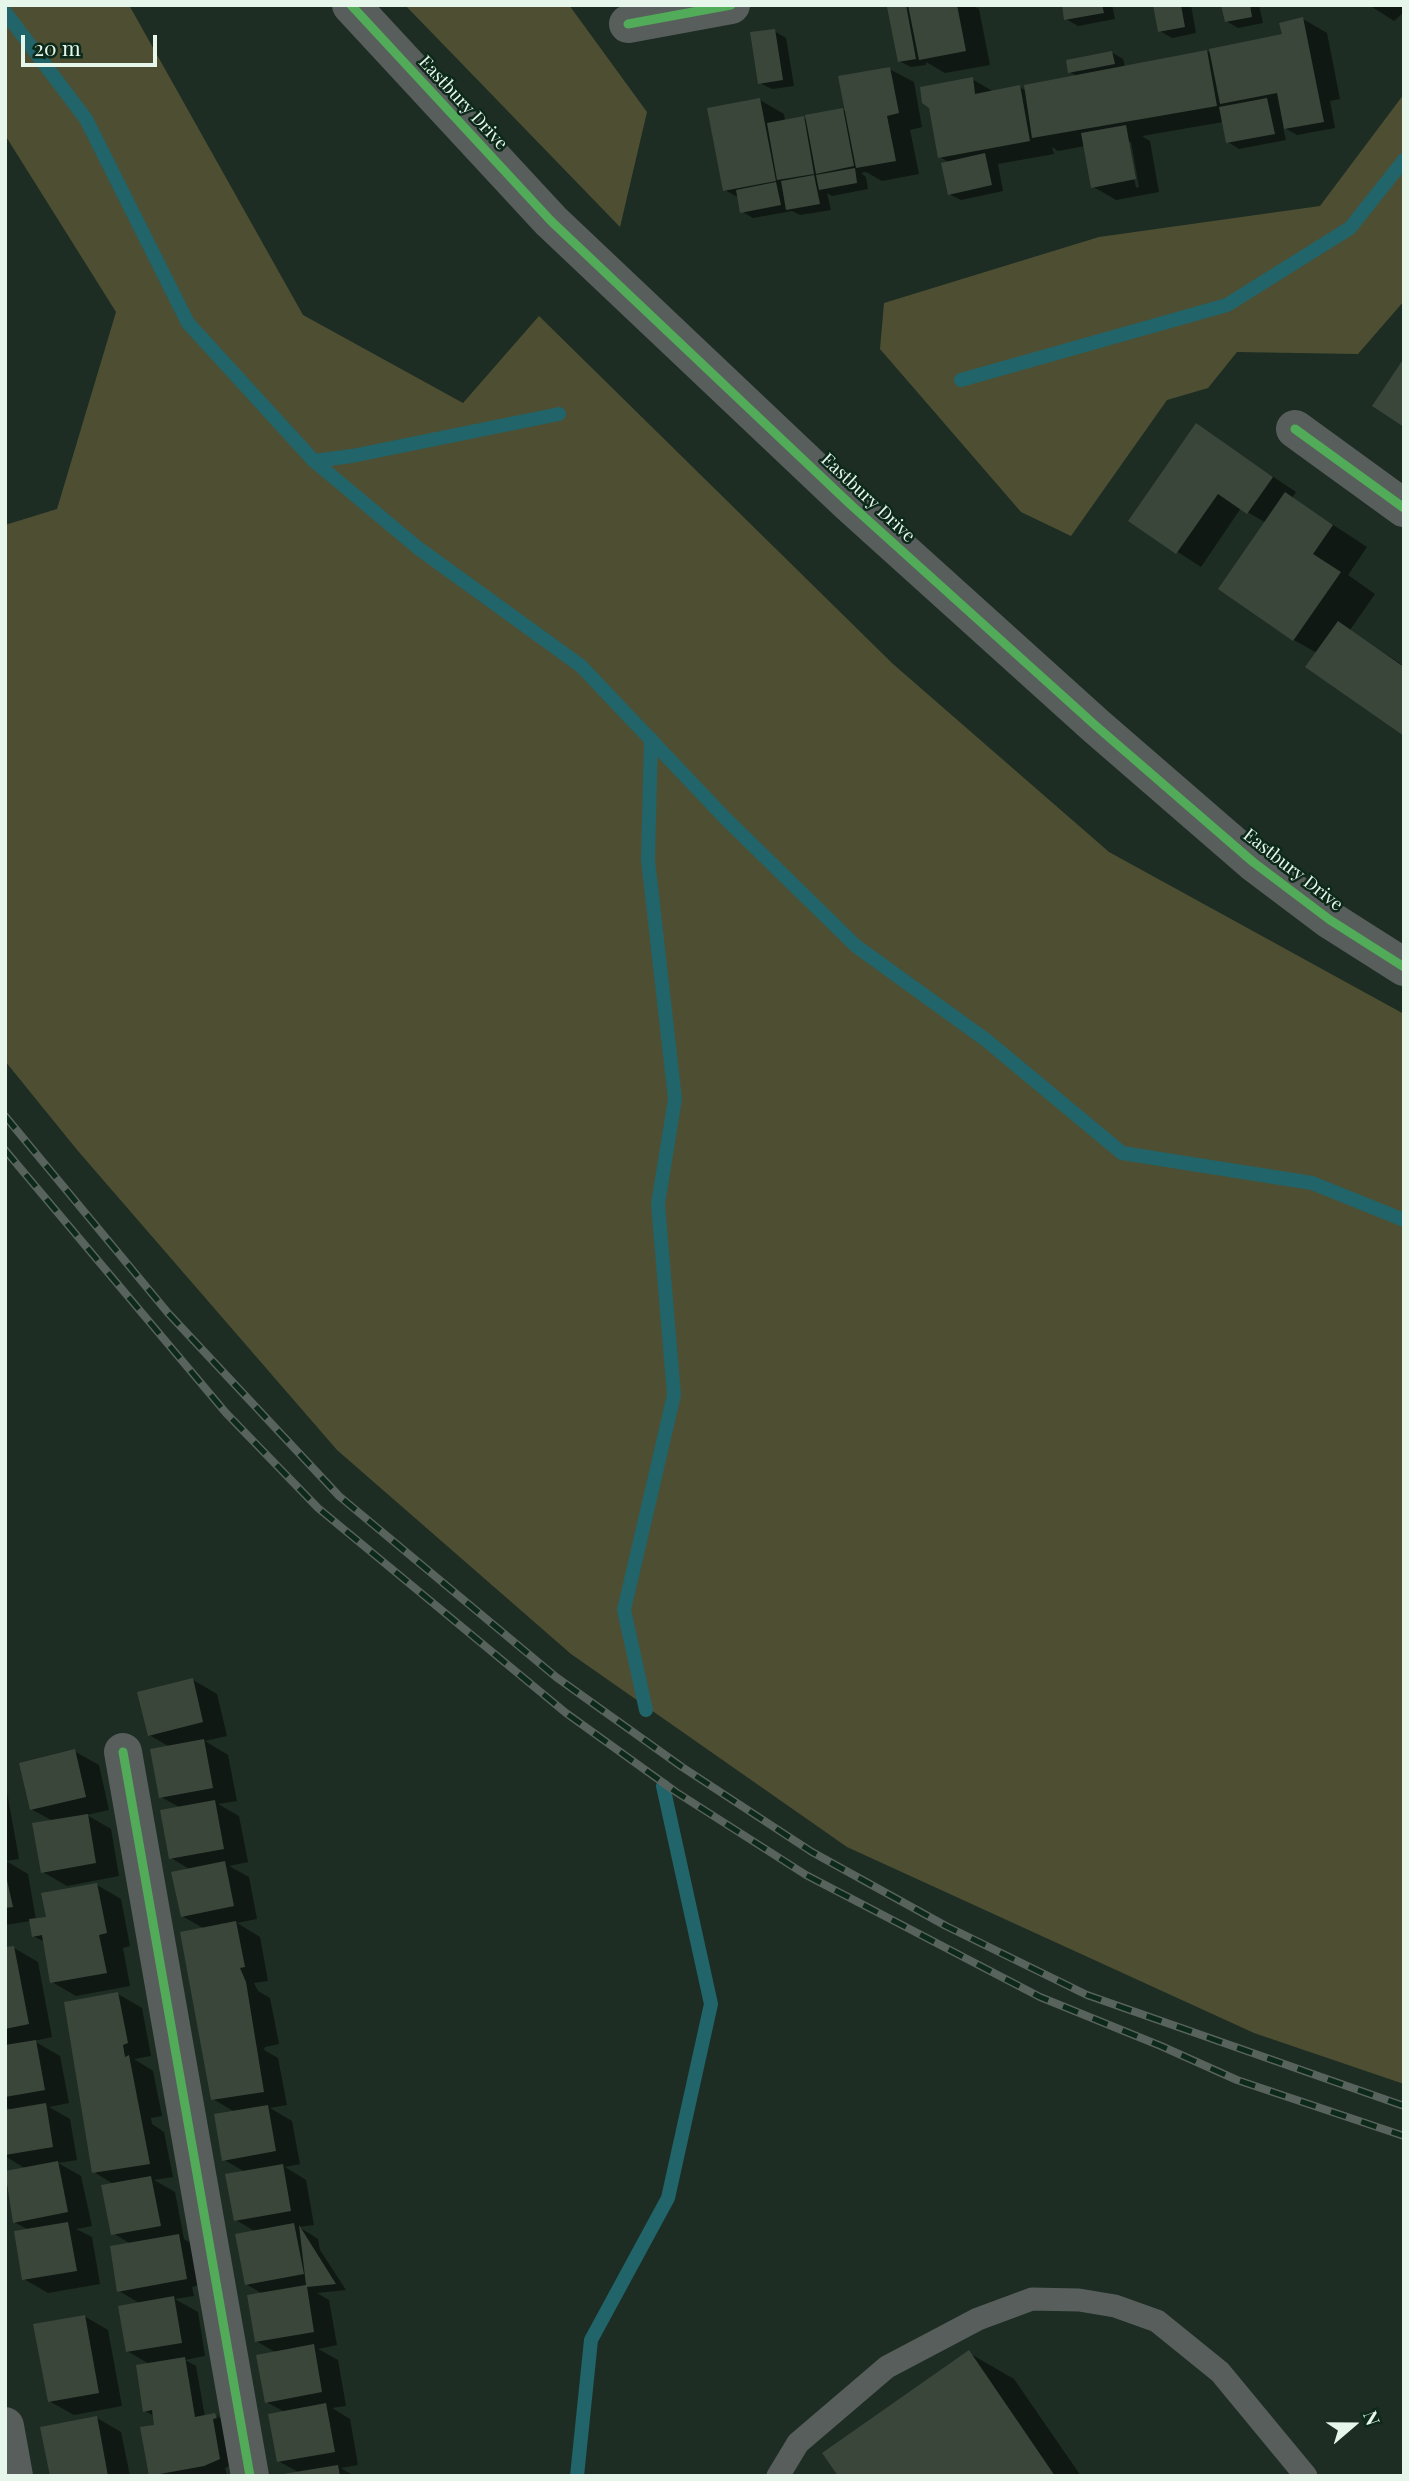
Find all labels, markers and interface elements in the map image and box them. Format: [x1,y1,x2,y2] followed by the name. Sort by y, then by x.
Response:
[24,21,161,65] scale bar
[34,33,81,61] text: 20 m
[414,52,512,154] street label: Eastbury Drive
[817,449,919,547] street label: Eastbury Drive
[1239,824,1347,916] street label: Eastbury Drive
[1318,2390,1388,2460] north arrow
[1358,2407,1387,2429] text: N

